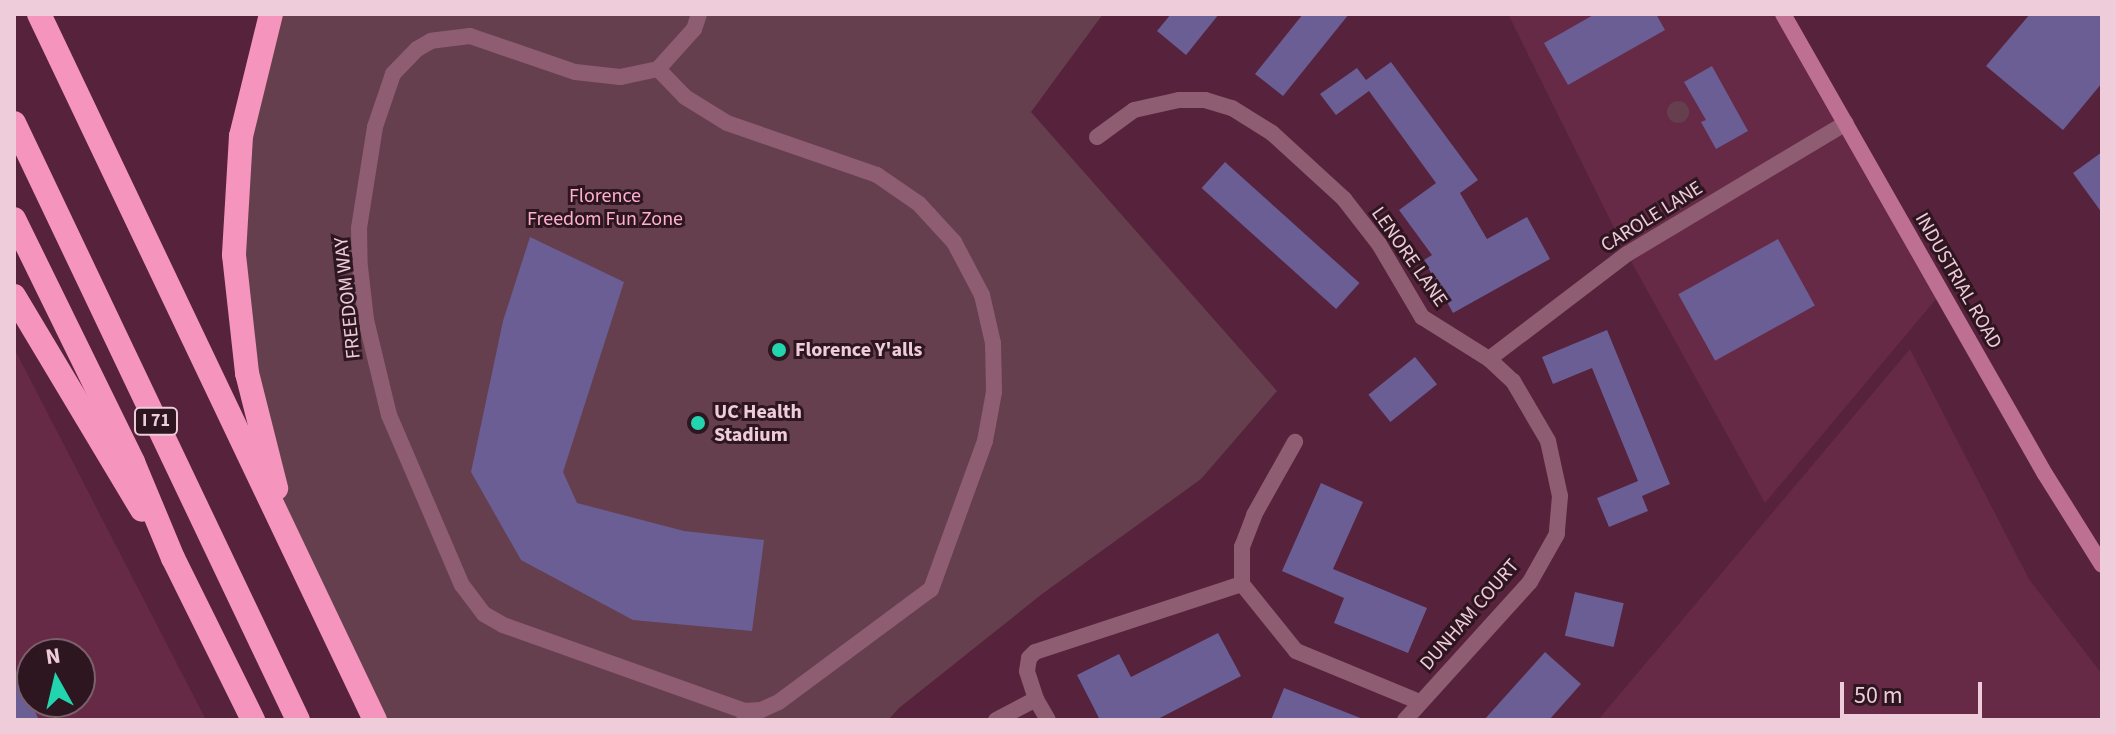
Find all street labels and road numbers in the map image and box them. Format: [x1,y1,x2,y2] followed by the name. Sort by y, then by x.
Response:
[1597,176,1707,258] street label: CAROLE LANE
[1366,202,1452,312] street label: LENORE LANE
[1909,209,2007,353] street label: INDUSTRIAL ROAD
[330,236,366,360] street label: FREEDOM WAY
[132,407,180,435] road number: I 71
[1415,555,1525,675] street label: DUNHAM COURT

